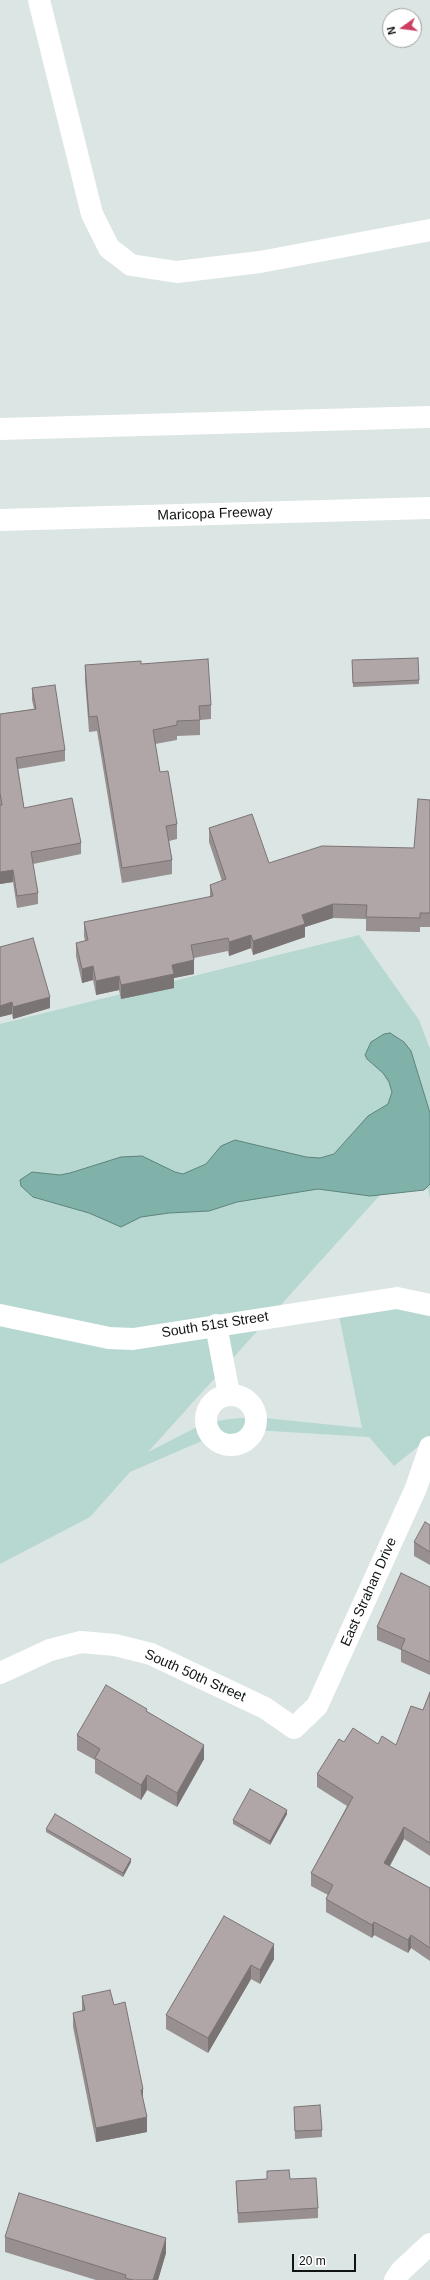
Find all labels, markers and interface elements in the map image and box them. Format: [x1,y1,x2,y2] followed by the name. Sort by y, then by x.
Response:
[382,8,422,48] north arrow
[385,25,398,36] text: N
[157,504,273,524] street label: Maricopa Freeway
[160,1308,270,1342] street label: South 51st Street
[337,1535,401,1649] street label: East Strahan Drive
[142,1646,248,1706] street label: South 50th Street
[294,2246,358,2272] scale bar
[299,2254,326,2268] text: 20 m

